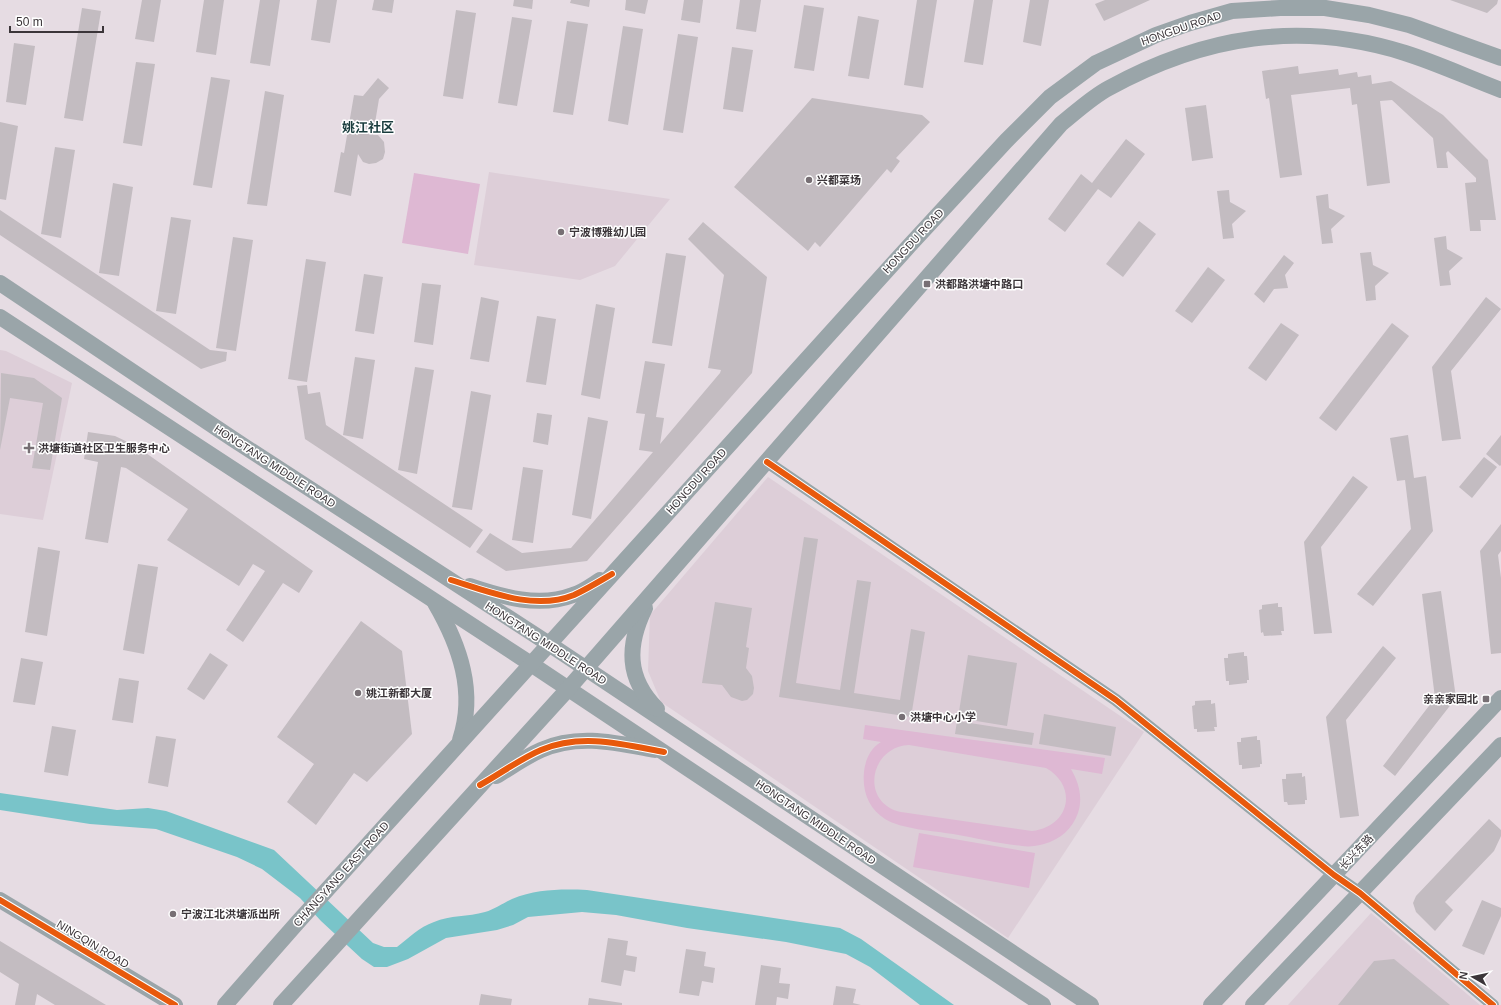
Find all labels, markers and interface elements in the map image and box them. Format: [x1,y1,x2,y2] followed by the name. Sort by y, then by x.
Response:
[10,8,103,34] scale bar
[1139,9,1223,47] street label: HONGDU ROAD
[16,15,43,29] text: 50 m
[342,120,394,135] district label: 姚江社区
[817,174,861,186] place label: 兴都菜场
[804,175,814,185] marker: 兴都菜场
[880,206,946,276] street label: HONGDU ROAD
[569,226,646,238] place label: 宁波博雅幼儿园
[556,227,566,237] marker: 宁波博雅幼儿园
[935,278,1023,290] place label: 洪都路洪塘中路口
[922,279,932,289] marker: 洪都路洪塘中路口
[212,422,338,510] street label: HONGTANG MIDDLE ROAD
[23,442,35,454] marker: 洪塘街道社区卫生服务中心
[38,442,170,454] place label: 洪塘街道社区卫生服务中心
[664,446,729,516] street label: HONGDU ROAD
[483,599,609,687] street label: HONGTANG MIDDLE ROAD
[366,687,432,699] place label: 姚江新都大厦
[353,688,363,698] marker: 姚江新都大厦
[1423,693,1478,705] place label: 亲亲家园北
[1481,694,1491,704] marker: 亲亲家园北
[910,711,976,723] place label: 洪塘中心小学
[897,712,907,722] marker: 洪塘中心小学
[754,777,878,867] street label: HONGTANG MIDDLE ROAD
[291,819,391,929] street label: CHANGYANG EAST ROAD
[1337,832,1375,872] street label: 长兴东路
[181,908,280,920] place label: 宁波江北洪塘派出所
[168,909,178,919] marker: 宁波江北洪塘派出所
[55,918,131,970] street label: NINGQIN ROAD
[1453,957,1493,997] north arrow
[1457,971,1470,980] text: N

